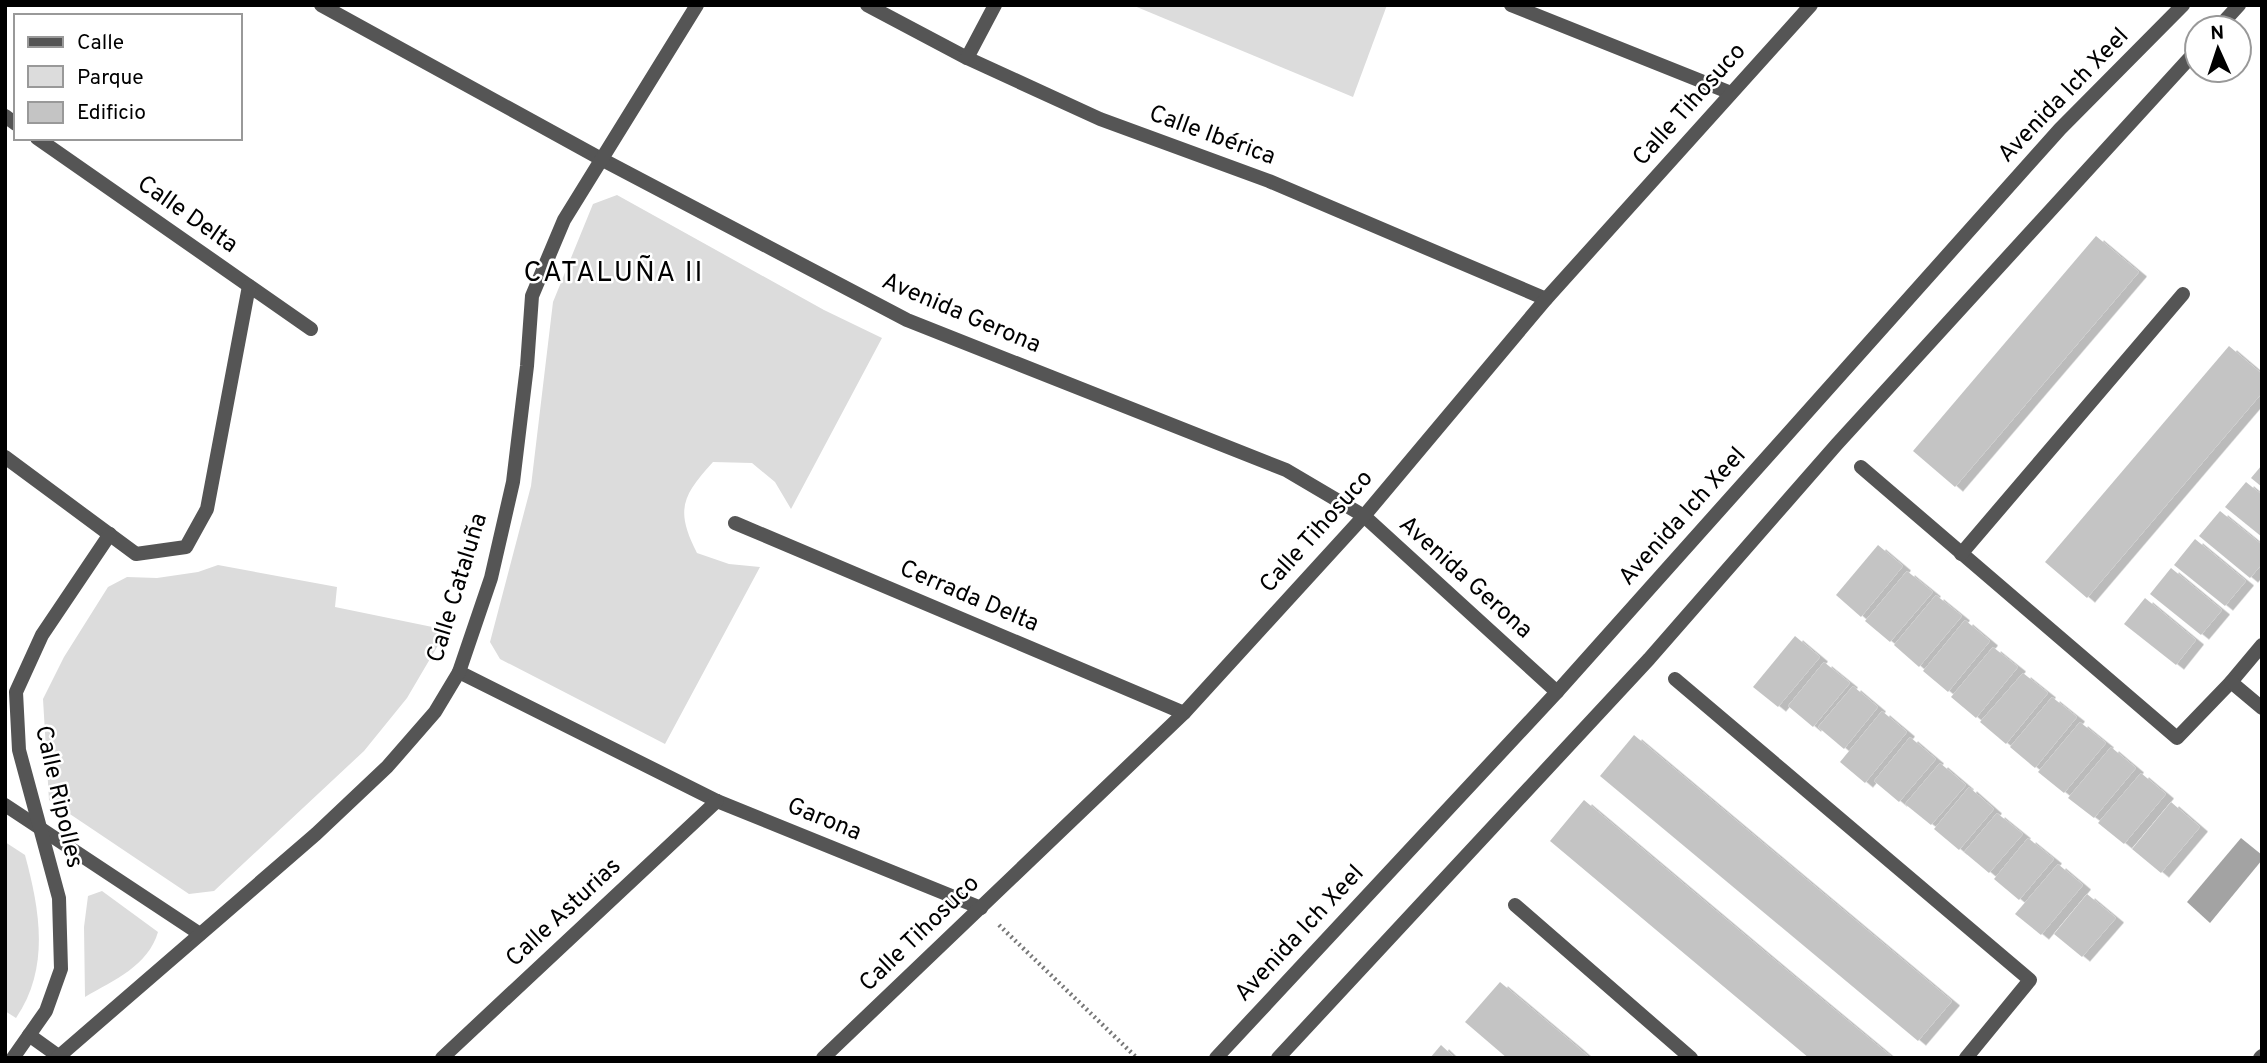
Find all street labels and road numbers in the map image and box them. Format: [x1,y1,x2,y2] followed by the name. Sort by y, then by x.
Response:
[1992,22,2136,170] street label: Avenida Ich Xeel
[1627,37,1753,173] street label: Calle Tihosuco
[1145,99,1279,173] street label: Calle Ibérica
[131,169,243,261] street label: Calle Delta
[877,267,1045,361] street label: Avenida Gerona
[1613,442,1753,592] street label: Avenida Ich Xeel
[1254,464,1380,600] street label: Calle Tihosuco
[421,510,495,666] street label: Calle Cataluña
[1392,510,1538,646] street label: Avenida Gerona
[895,554,1043,640] street label: Cerrada Delta
[27,723,89,871] street label: Calle Ripolles
[782,792,866,848] street label: Garona
[500,852,628,974] street label: Calle Asturias
[1229,859,1371,1009] street label: Avenida Ich Xeel
[854,869,986,999] street label: Calle Tihosuco

